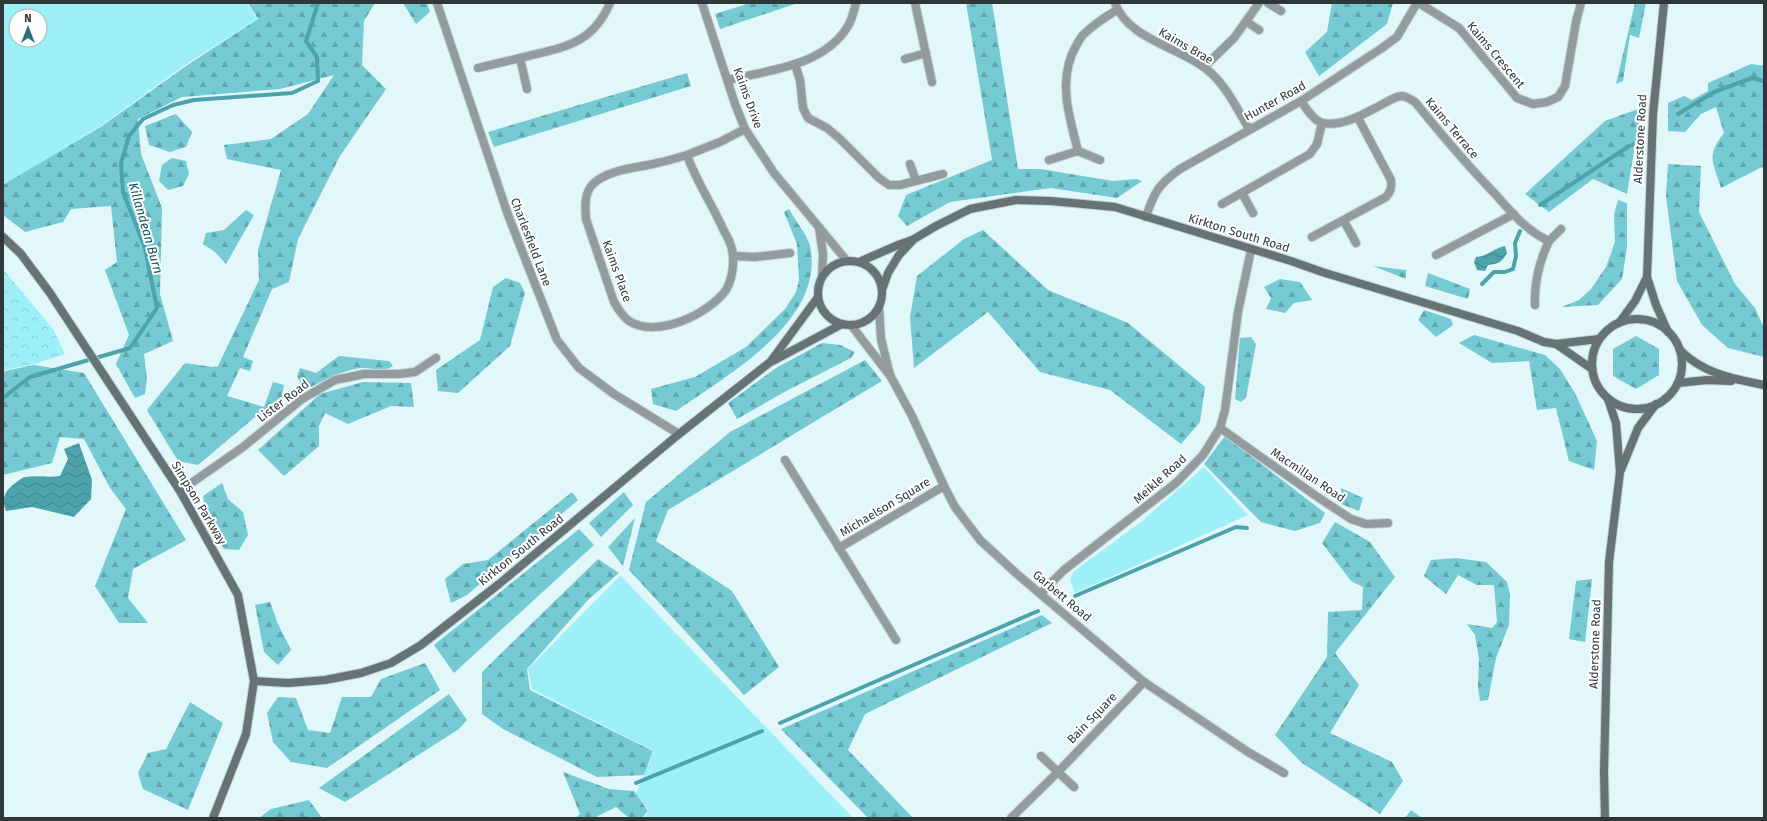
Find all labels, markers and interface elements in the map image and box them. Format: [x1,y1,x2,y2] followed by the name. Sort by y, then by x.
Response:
[8,8,48,48] north arrow
[24,12,32,25] text: N
[1464,19,1528,92] street label: Kaims Crescent
[1156,25,1216,67] street label: Kaims Brae
[730,65,766,131] street label: Kaims Drive
[1242,78,1308,124] street label: Hunter Road
[1631,94,1649,184] street label: Alderstone Road
[1422,95,1482,161] street label: Kaims Terrace
[126,181,166,275] water label: Killandean Burn
[508,196,554,288] street label: Charlesfield Lane
[1187,211,1291,255] street label: Kirkton South Road
[599,238,635,304] street label: Kaims Place
[254,377,312,425] street label: Lister Road
[1268,445,1348,505] street label: Macmillan Road
[1131,452,1189,506] street label: Meikle Road
[169,459,229,547] street label: Simpson Parkway
[837,474,933,540] street label: Michaelson Square
[476,511,566,589] street label: Kirkton South Road
[1030,568,1094,624] street label: Garbett Road
[1586,599,1604,689] street label: Alderstone Road
[1064,690,1120,746] street label: Bain Square

